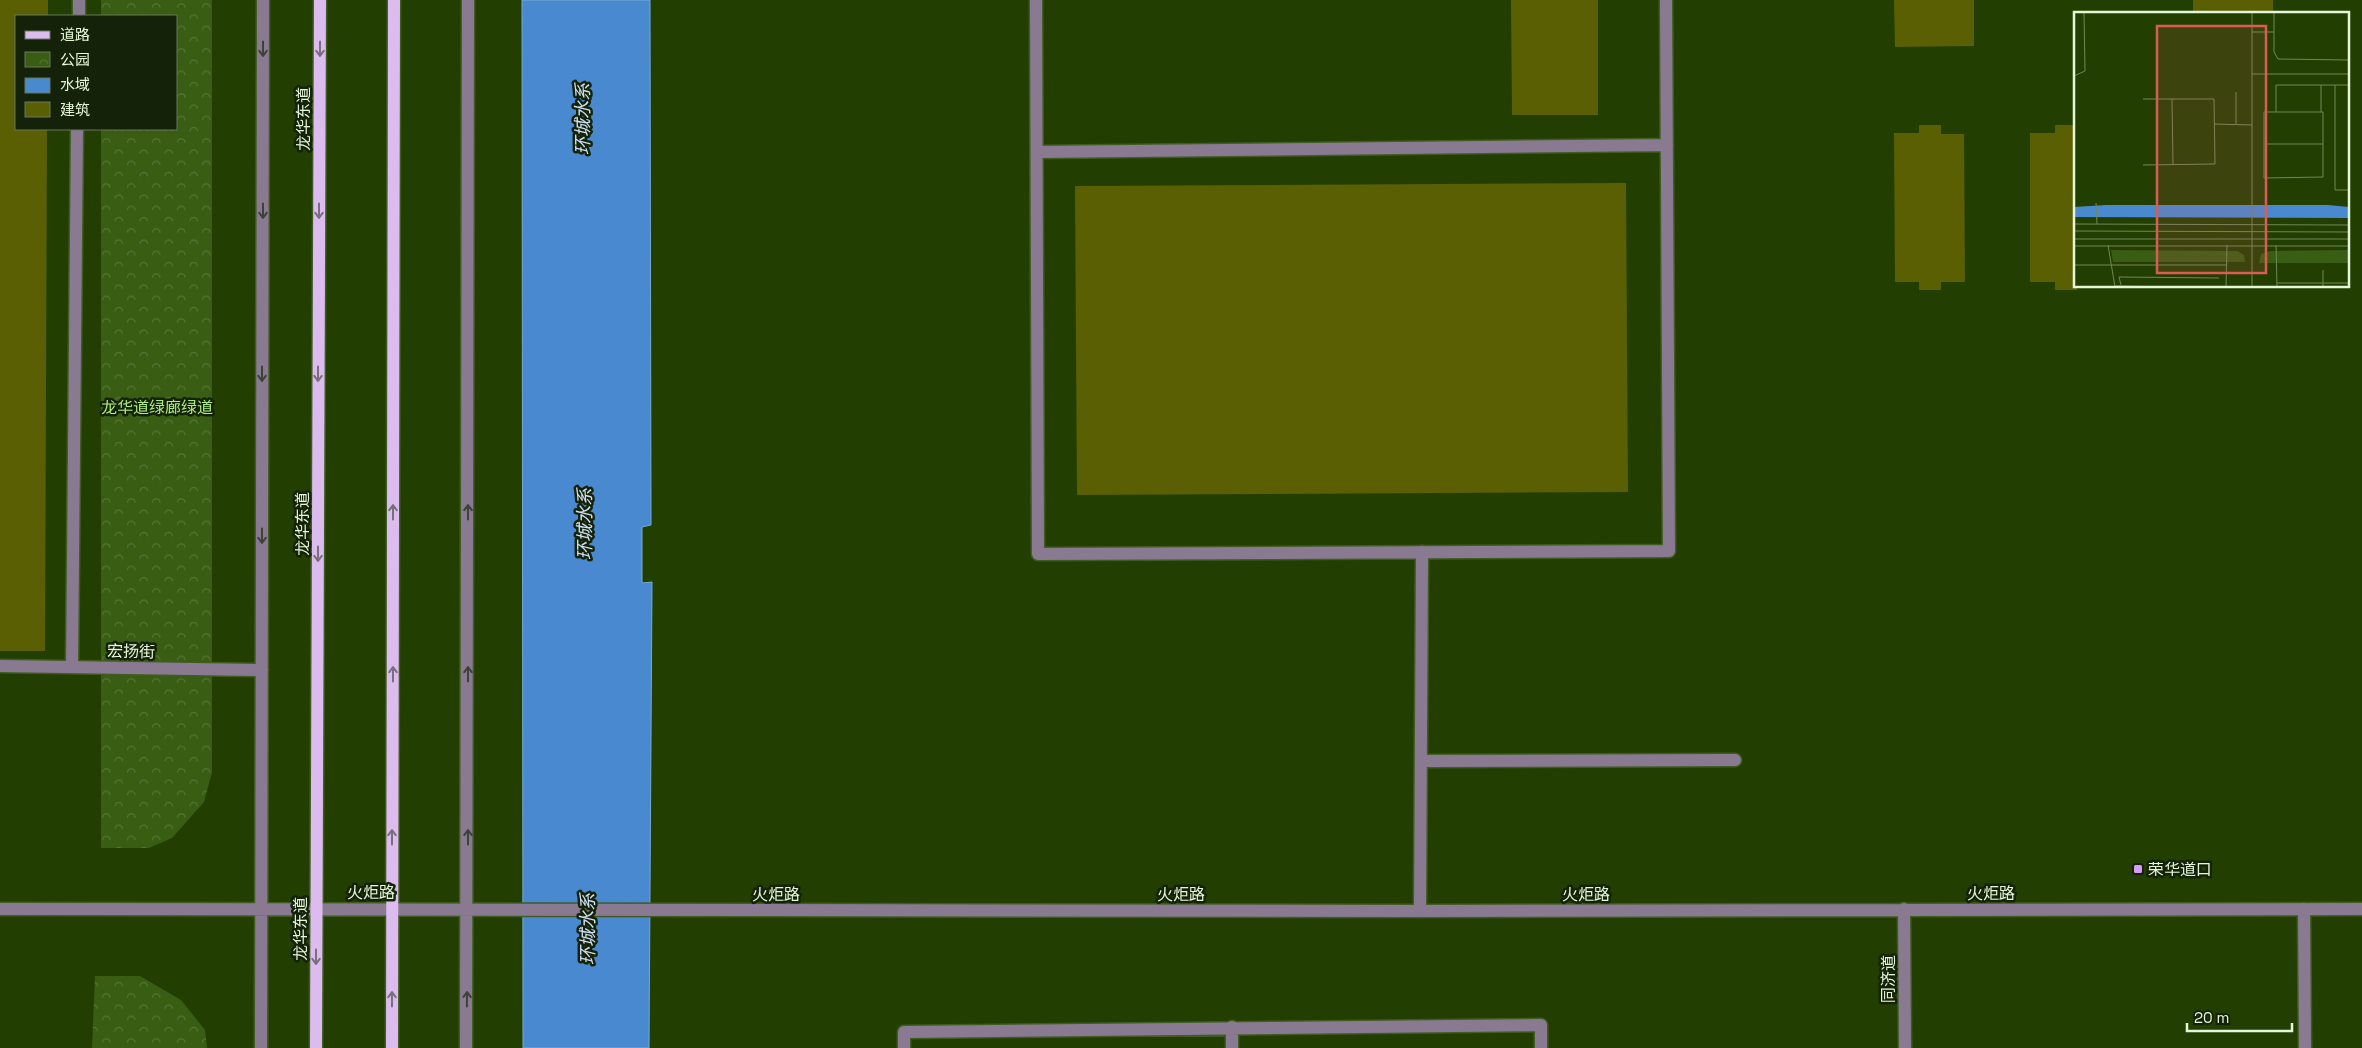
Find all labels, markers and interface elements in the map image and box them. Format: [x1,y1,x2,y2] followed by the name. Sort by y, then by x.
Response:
[2074,12,2350,288] inset map
[15,15,178,130] legend
[60,25,90,44] text: 道路
[258,40,268,56] one-way arrow
[315,40,325,56] one-way arrow
[60,50,90,69] text: 公园
[60,75,90,94] text: 水域
[571,82,594,155] water label: 环城水系
[293,87,314,151] street label: 龙华东道
[60,100,90,119] text: 建筑
[258,202,268,219] one-way arrow
[314,202,324,219] one-way arrow
[257,365,267,381] one-way arrow
[314,365,323,381] one-way arrow
[101,397,213,418] park label: 龙华道绿廊绿道
[573,487,596,560] water label: 环城水系
[292,492,313,556] street label: 龙华东道
[388,504,398,520] one-way arrow
[463,504,473,520] one-way arrow
[257,528,267,544] one-way arrow
[313,545,323,561] one-way arrow
[107,641,155,662] street label: 宏扬街
[388,667,398,683] one-way arrow
[463,667,473,683] one-way arrow
[387,829,397,846] one-way arrow
[463,829,473,846] one-way arrow
[2148,859,2212,880] place label: 荣华道口
[2132,863,2144,875] marker: 荣华道口
[347,882,395,903] street label: 火炬路
[1967,883,2015,904] street label: 火炬路
[752,884,800,905] street label: 火炬路
[1157,884,1205,905] street label: 火炬路
[1562,884,1610,905] street label: 火炬路
[576,892,599,965] water label: 环城水系
[290,897,311,961] street label: 龙华东道
[311,949,321,965] one-way arrow
[1878,955,1899,1003] street label: 同济道
[387,992,397,1008] one-way arrow
[462,992,472,1008] one-way arrow
[2187,1000,2292,1032] scale bar
[2194,1008,2229,1027] text: 20 m

